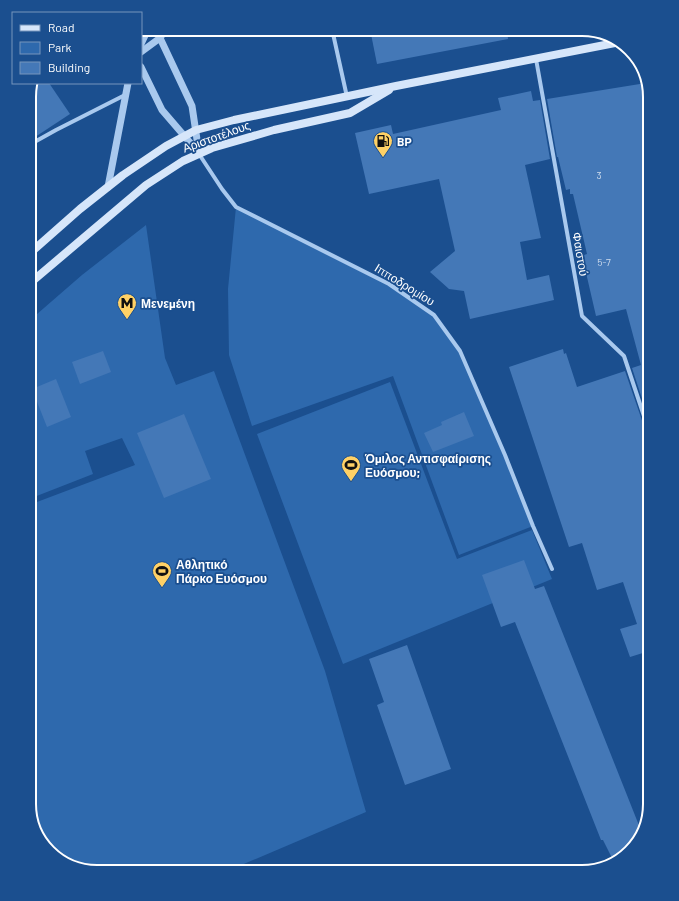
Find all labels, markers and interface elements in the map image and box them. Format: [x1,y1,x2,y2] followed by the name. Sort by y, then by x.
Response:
[12,12,142,84] legend
[48,20,75,34] text: Road
[48,40,72,54] text: Park
[48,60,90,74] text: Building
[180,117,252,156] street label: Αριστοτέλους
[372,130,394,158] fuel station icon: BP
[397,134,412,148] place label: BP
[596,169,602,181] house number: 3
[570,231,592,277] street label: Φαιστού
[597,256,611,268] house number: 5-7
[372,260,438,309] street label: Ιπποδρομίου
[116,292,138,320] metro station icon: Μενεμένη
[141,296,195,311] place label: Μενεμένη
[364,451,491,479] place label: Όμιλος Αντισφαίρισης Ευόσμου;
[340,454,362,482] sports icon: Όμιλος Αντισφαίρισης Ευόσμου;
[176,557,267,586] place label: Αθλητικό Πάρκο Ευόσμου
[151,560,173,588] sports icon: Αθλητικό Πάρκο Ευόσμου

